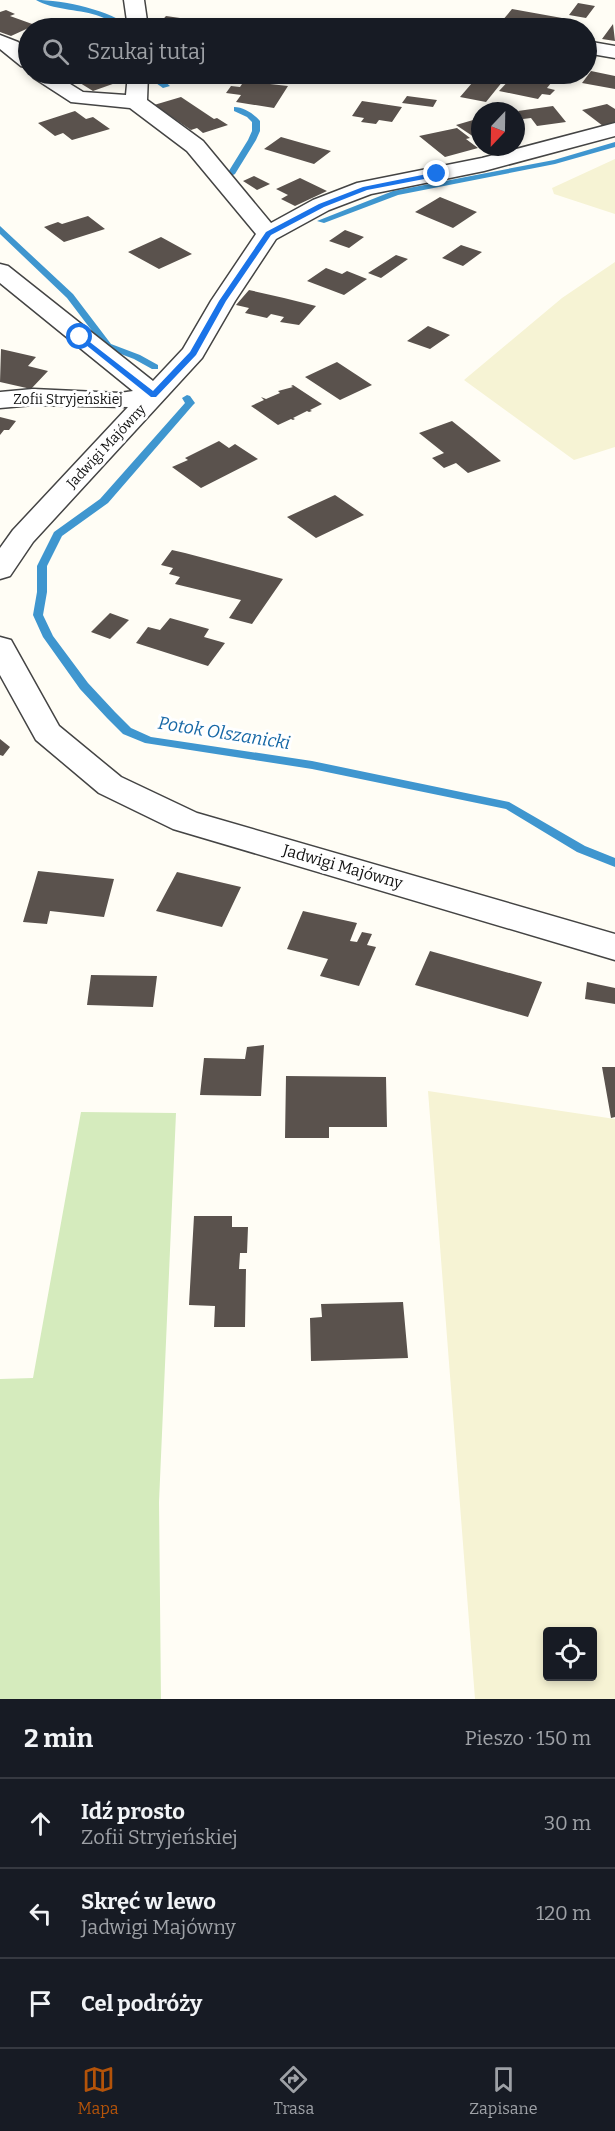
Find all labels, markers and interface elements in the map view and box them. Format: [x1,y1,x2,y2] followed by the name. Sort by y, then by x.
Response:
[18,18,597,84] search box
[39,35,72,68] icon: search
[87,38,206,65] text: Szukaj tutaj
[471,102,525,156] north arrow
[423,160,449,186] route end
[66,323,92,349] route start
[13,391,123,408] street label: Zofii Stryjeńskiej
[63,400,150,492] street label: Jadwigi Majówny
[156,712,292,754] water label: Potok Olszanicki
[280,840,406,893] street label: Jadwigi Majówny
[543,1627,597,1681] map controls
[543,1627,597,1681] button: locate
[24,1723,93,1754] text: 2 min
[465,1726,591,1750] text: Pieszo · 150 m
[81,1798,185,1825] text: Idź prosto
[24,1807,57,1840] icon: ahead
[544,1811,591,1835] text: 30 m
[81,1825,238,1849] text: Zofii Stryjeńskiej
[81,1888,216,1915] text: Skręć w lewo
[24,1897,57,1930] icon: left
[536,1901,591,1925] text: 120 m
[81,1915,236,1939] text: Jadwigi Majówny
[24,1987,57,2020] icon: arrive
[81,1990,202,2017] text: Cel podróży
[78,2063,119,2118] tab: Mapa
[274,2063,314,2118] tab: Trasa
[469,2063,537,2118] tab: Zapisane

